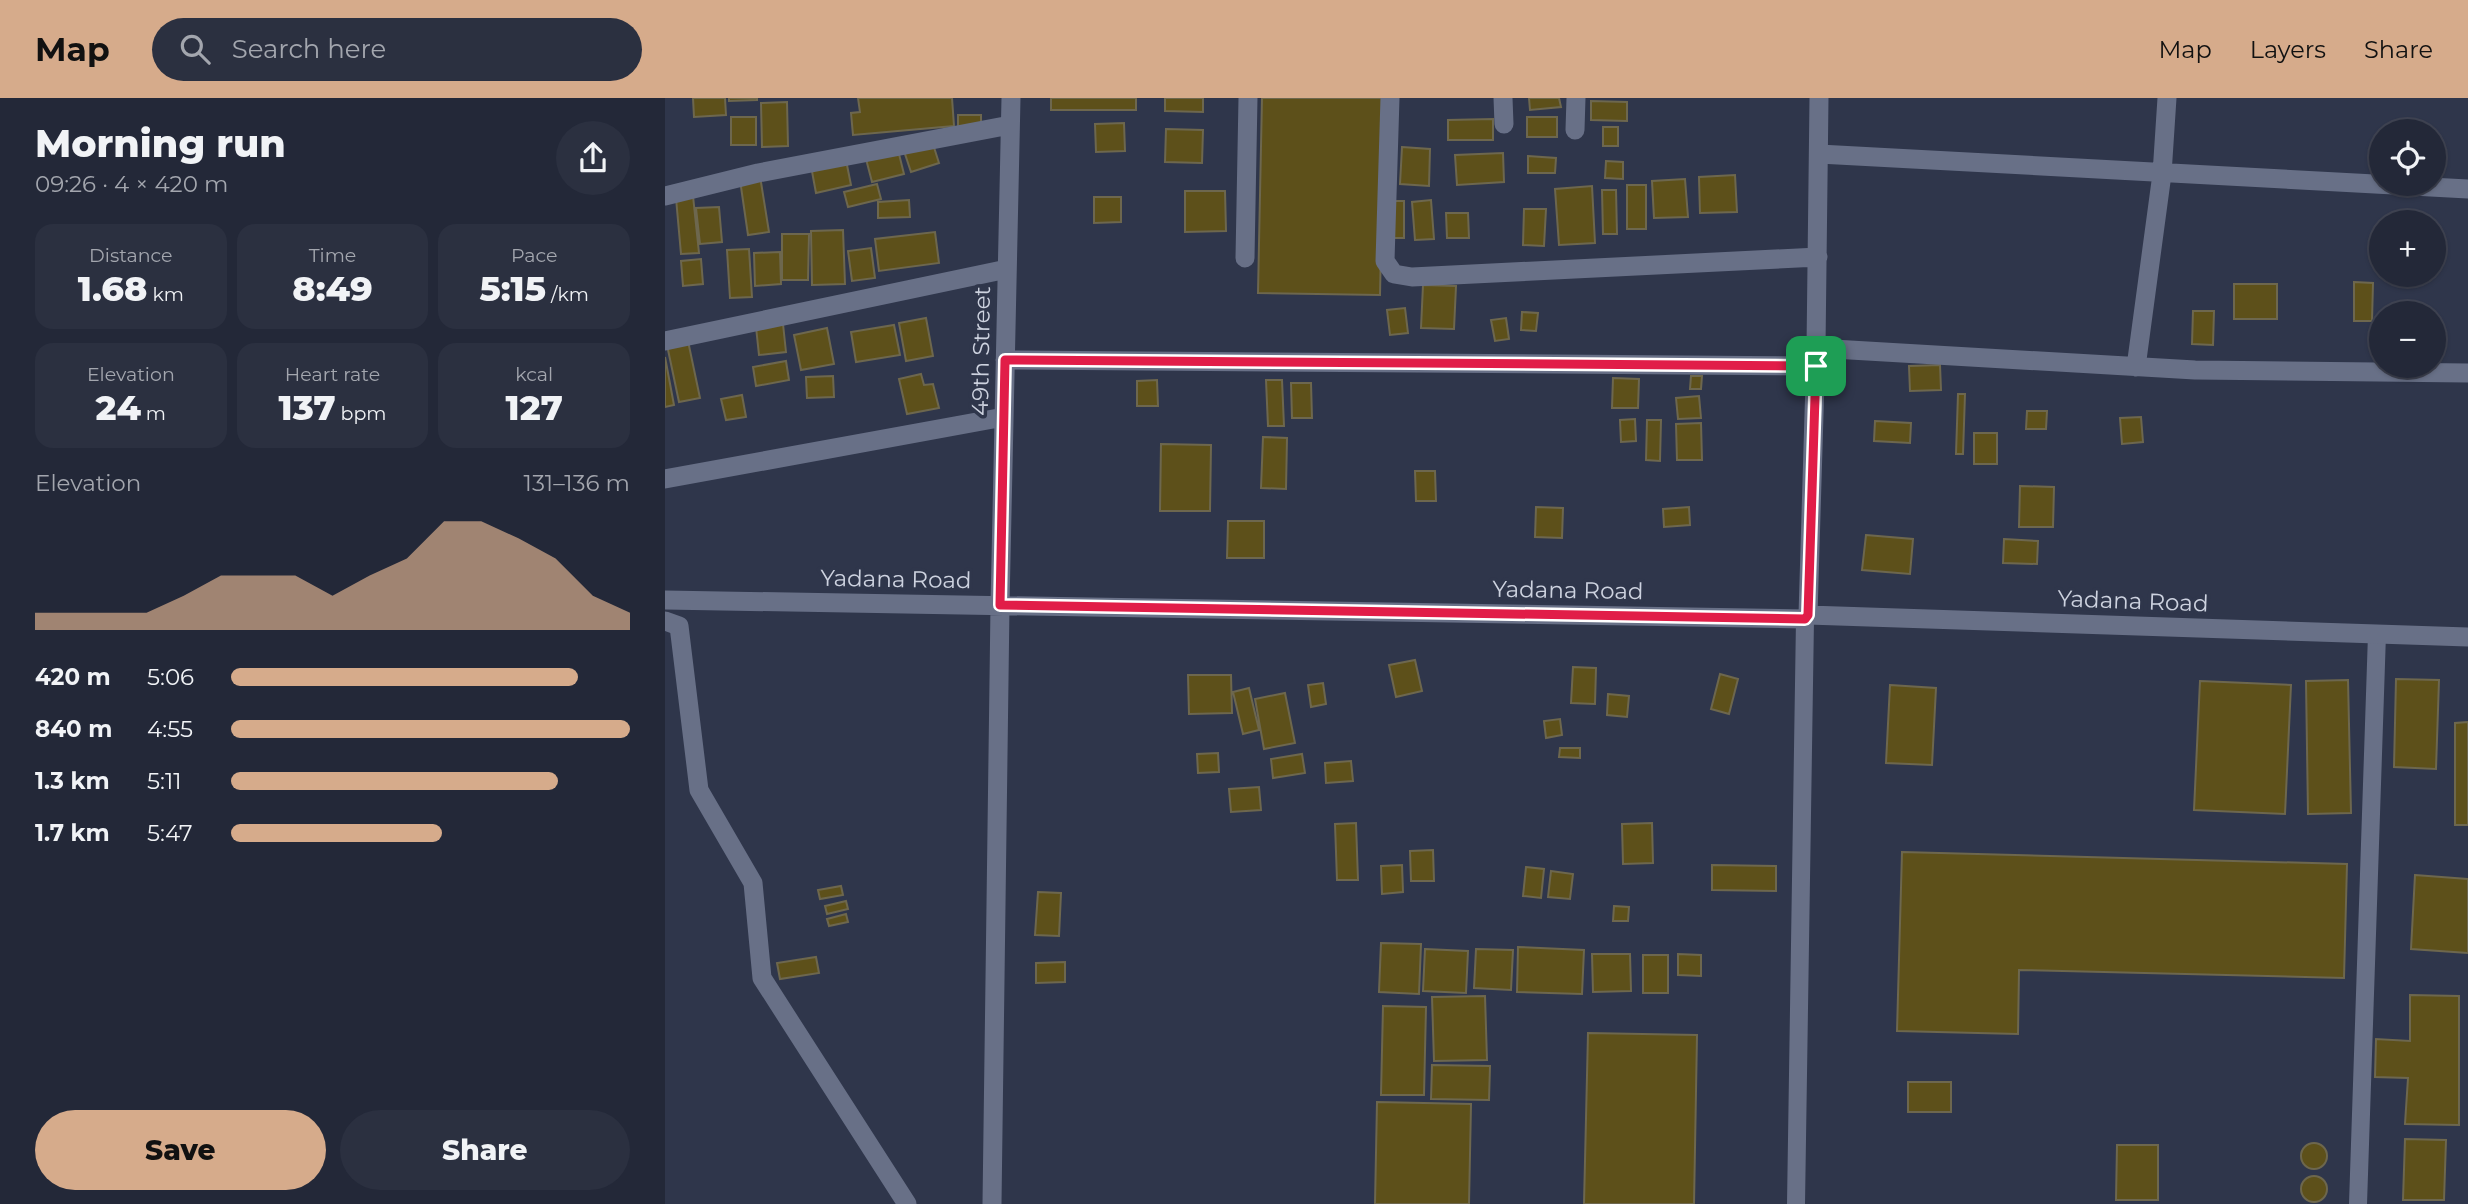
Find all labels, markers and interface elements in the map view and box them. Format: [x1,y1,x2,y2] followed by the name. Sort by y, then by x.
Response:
[152,18,642,81] search box
[35,29,110,69] text: Map
[176,30,214,68] icon: search
[232,33,386,65] text: Search here
[2158,35,2212,64] text: Map
[2250,35,2326,64] text: Layers
[2364,35,2433,64] text: Share
[2369,119,2446,378] map controls
[2369,119,2446,196] button: locate
[35,120,286,167] text: Morning run
[556,121,630,195] button: share
[35,170,228,198] text: 09:26 · 4 × 420 m
[2369,210,2446,287] button: +
[89,244,173,267] text: Distance
[309,244,356,267] text: Time
[511,244,557,267] text: Pace
[78,267,148,310] text: 1.68
[292,267,373,310] text: 8:49
[479,267,546,310] text: 5:15
[148,283,184,306] text: km
[546,283,589,306] text: /km
[966,286,996,416] street label: 49th Street
[2369,301,2446,378] button: −
[1786,336,1846,396] pin
[1797,347,1835,385] icon: arrive
[87,363,175,386] text: Elevation
[285,363,380,386] text: Heart rate
[515,363,553,386] text: kcal
[96,386,141,429] text: 24
[278,386,336,429] text: 137
[506,386,563,429] text: 127
[141,402,166,425] text: m
[336,402,387,425] text: bpm
[35,469,141,497] text: Elevation
[524,469,630,497] text: 131–136 m
[820,564,972,594] street label: Yadana Road
[1492,575,1644,605] street label: Yadana Road
[2057,584,2209,618] street label: Yadana Road
[35,663,111,691] text: 420 m
[147,663,194,691] text: 5:06
[35,715,112,743] text: 840 m
[147,715,193,743] text: 4:55
[35,767,110,795] text: 1.3 km
[147,767,182,795] text: 5:11
[35,819,110,847] text: 1.7 km
[147,819,193,847] text: 5:47
[35,1110,326,1190] button: Save
[340,1110,630,1190] button: Share

